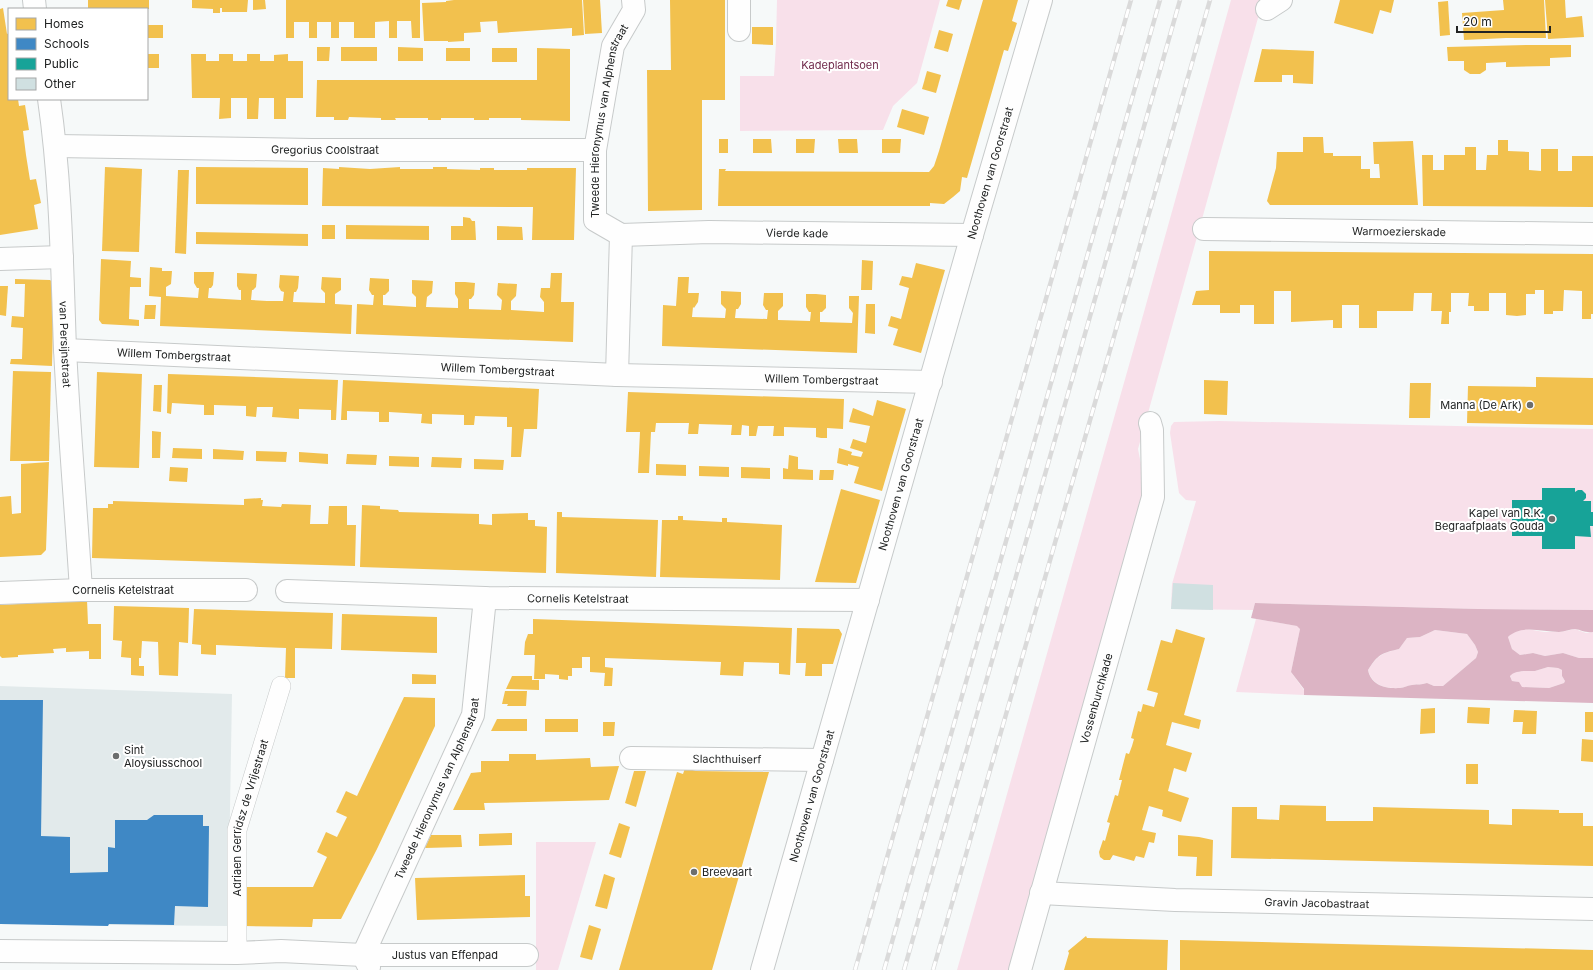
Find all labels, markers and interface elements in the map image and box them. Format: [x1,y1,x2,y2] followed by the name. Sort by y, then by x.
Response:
[8,8,148,100] legend
[1457,8,1550,34] scale bar
[1463,14,1492,29] text: 20 m
[44,16,84,31] text: Homes
[588,21,631,218] street label: Tweede Hieronymus van Alphenstraat
[44,36,89,51] text: Schools
[44,56,79,71] text: Public
[801,58,879,72] park label: Kadeplantsoen
[44,76,76,91] text: Other
[964,105,1016,241] street label: Noothoven van Goorstraat
[271,142,379,157] street label: Gregorius Coolstraat
[1352,224,1446,239] street label: Warmoezierskade
[766,226,828,240] street label: Vierde kade
[56,301,74,388] street label: van Persijnstraat
[117,345,232,365] street label: Willem Tombergstraat
[440,360,555,379] street label: Willem Tombergstraat
[764,371,879,388] street label: Willem Tombergstraat
[1440,398,1522,412] place label: Manna (De Ark)
[1525,400,1535,410] marker: Manna (De Ark)
[875,416,926,552] street label: Noothoven van Goorstraat
[1435,506,1544,533] place label: Kapel van R.K. Begraafplaats Gouda
[1547,514,1557,524] marker: Kapel van R.K. Begraafplaats Gouda
[72,583,174,597] street label: Cornelis Ketelstraat
[527,591,629,606] street label: Cornelis Ketelstraat
[1077,652,1116,745] street label: Vossenburchkade
[392,697,482,882] street label: Tweede Hieronymus van Alphenstraat
[786,728,837,864] street label: Noothoven van Goorstraat
[230,737,271,896] street label: Adriaen Gerridsz de Vrijestraat
[124,743,202,770] place label: Sint Aloysiusschool
[111,751,121,761] marker: Sint Aloysiusschool
[693,752,761,766] street label: Slachthuiserf
[702,865,753,879] place label: Breevaart
[689,867,699,877] marker: Breevaart
[1264,895,1370,911] street label: Gravin Jacobastraat
[392,948,498,962] street label: Justus van Effenpad

